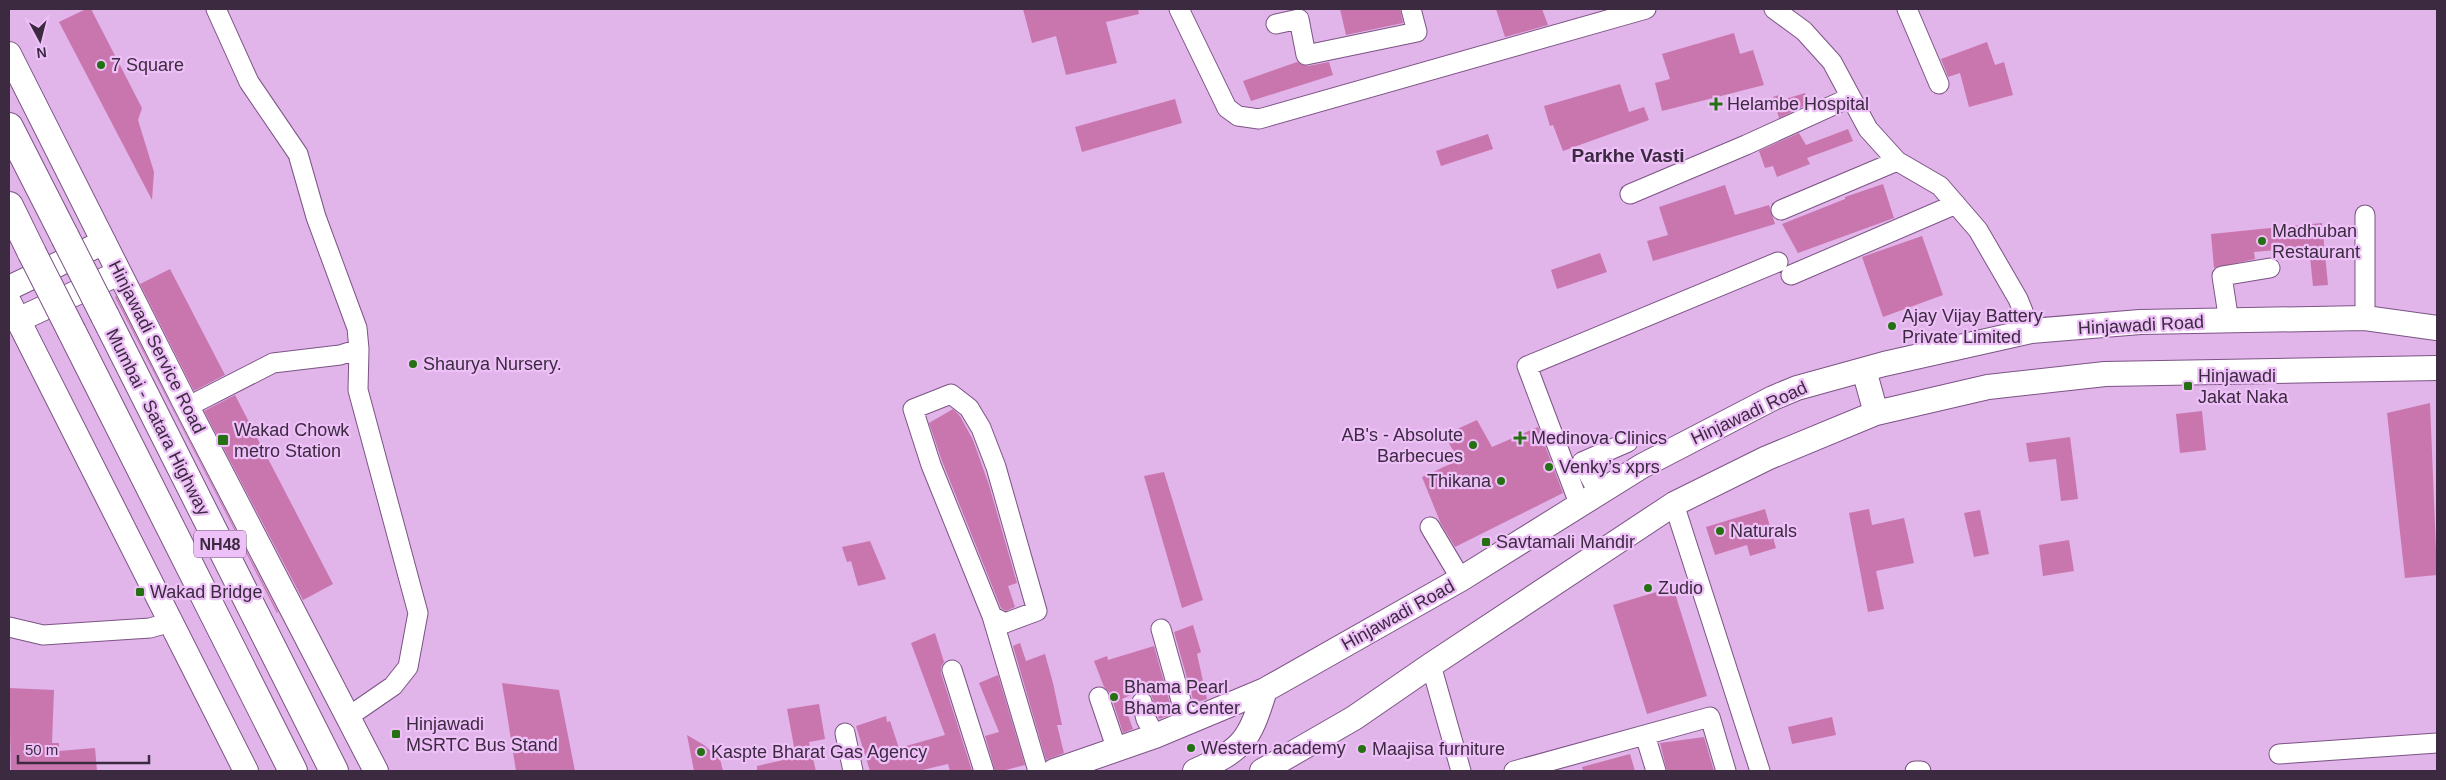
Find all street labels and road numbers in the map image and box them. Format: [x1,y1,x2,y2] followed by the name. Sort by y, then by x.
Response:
[105,257,209,437] street label: Hinjawadi Service Road
[2078,312,2204,338] street label: Hinjawadi Road
[102,325,214,519] street label: Mumbai - Satara Highway
[1688,377,1810,449] street label: Hinjawadi Road
[194,530,246,558] road number: NH48
[1338,576,1458,654] street label: Hinjawadi Road

